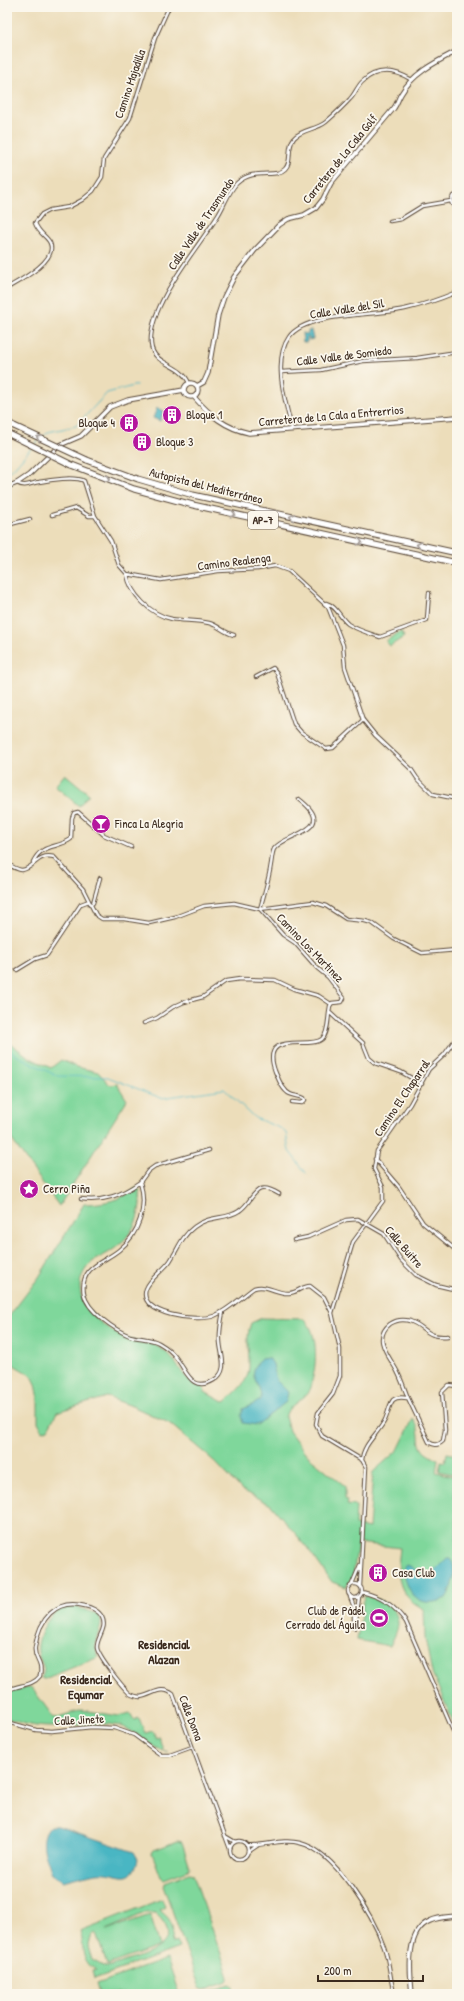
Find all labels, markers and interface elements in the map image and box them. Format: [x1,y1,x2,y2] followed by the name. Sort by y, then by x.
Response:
[110,47,149,121] street label: Camino Majadilla
[298,110,381,207] street label: Carretera de La Cala Golf
[163,174,238,273] street label: Calle Valle de Trasmundo
[309,294,386,323] street label: Calle Valle del Sil
[295,341,393,370] street label: Calle Valle de Somiedo
[258,401,405,430] street label: Carretera de La Cala a Entrerrios
[161,404,183,426] building icon: Bloque 1
[186,406,222,423] place label: Bloque 1
[118,412,140,434] building icon: Bloque 4
[78,414,115,431] place label: Bloque 4
[131,431,153,453] building icon: Bloque 3
[156,433,193,450] place label: Bloque 3
[36,435,44,443] one-way arrow
[148,463,265,508] street label: Autopista del Mediterráneo
[105,474,112,482] one-way arrow
[230,509,236,517] one-way arrow
[248,511,278,529] road number: AP-7
[289,513,295,521] one-way arrow
[357,537,363,545] one-way arrow
[416,541,422,549] one-way arrow
[196,549,272,574] street label: Camino Realenga
[90,813,112,835] bar icon: Finca La Alegria
[114,815,183,832] place label: Finca La Alegria
[273,909,348,986] street label: Camino Los Martinez
[369,1055,434,1140] street label: Camino El Chaparral
[18,1178,40,1200] place icon: Cerro Piña
[43,1180,90,1197] place label: Cerro Piña
[381,1222,428,1272] street label: Calle Buitre
[367,1562,389,1584] building icon: Casa Club
[392,1564,435,1581] place label: Casa Club
[285,1602,366,1633] place label: Club de Pádel Cerrado del Águila
[368,1607,390,1629] sports icon: Club de Pádel Cerrado del Águila
[138,1635,190,1668] district label: Residencial Alazan
[60,1670,112,1704] district label: Residencial Equmar
[175,1693,208,1743] street label: Calle Doma
[53,1710,105,1729] street label: Calle Jinete
[318,1957,423,1983] scale bar
[324,1962,351,1979] text: 200 m

